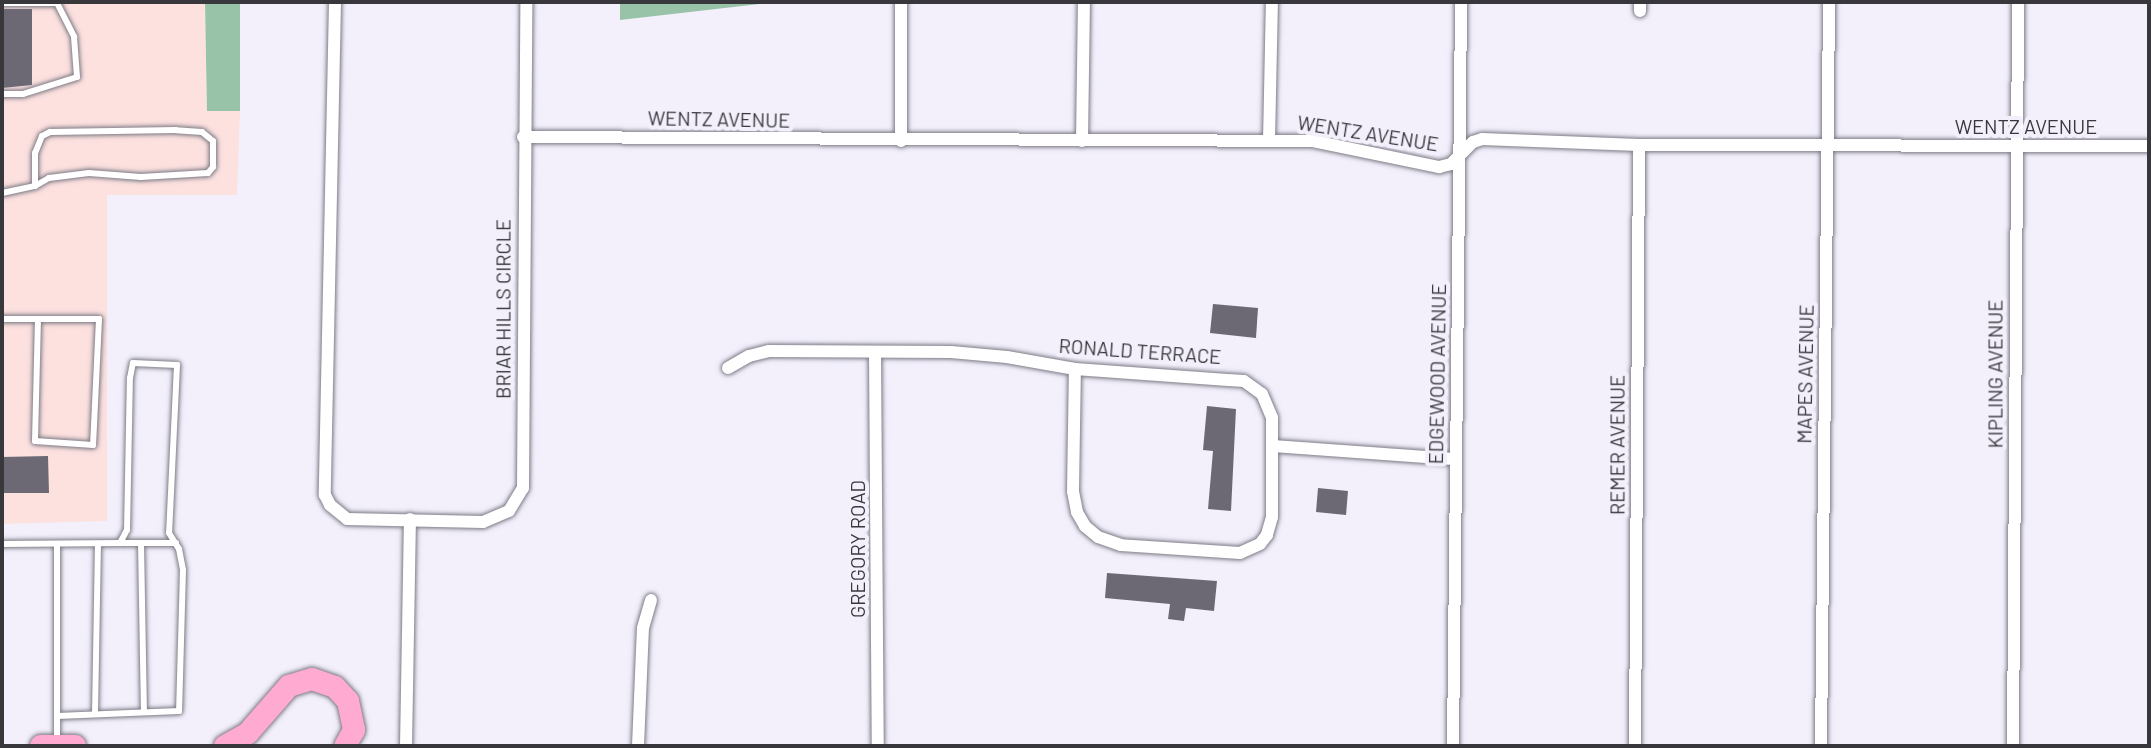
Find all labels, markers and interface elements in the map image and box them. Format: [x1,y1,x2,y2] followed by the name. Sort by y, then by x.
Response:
[647,106,791,132] street label: WENTZ AVENUE
[1296,110,1440,156] street label: WENTZ AVENUE
[1955,114,2097,138] street label: WENTZ AVENUE
[491,219,515,399] street label: BRIAR HILLS CIRCLE
[1423,283,1451,465] street label: EDGEWOOD AVENUE
[1983,300,2007,448] street label: KIPLING AVENUE
[1792,304,1818,444] street label: MAPES AVENUE
[1058,333,1222,369] street label: RONALD TERRACE
[1605,375,1629,515] street label: REMER AVENUE
[845,480,869,618] street label: GREGORY ROAD

